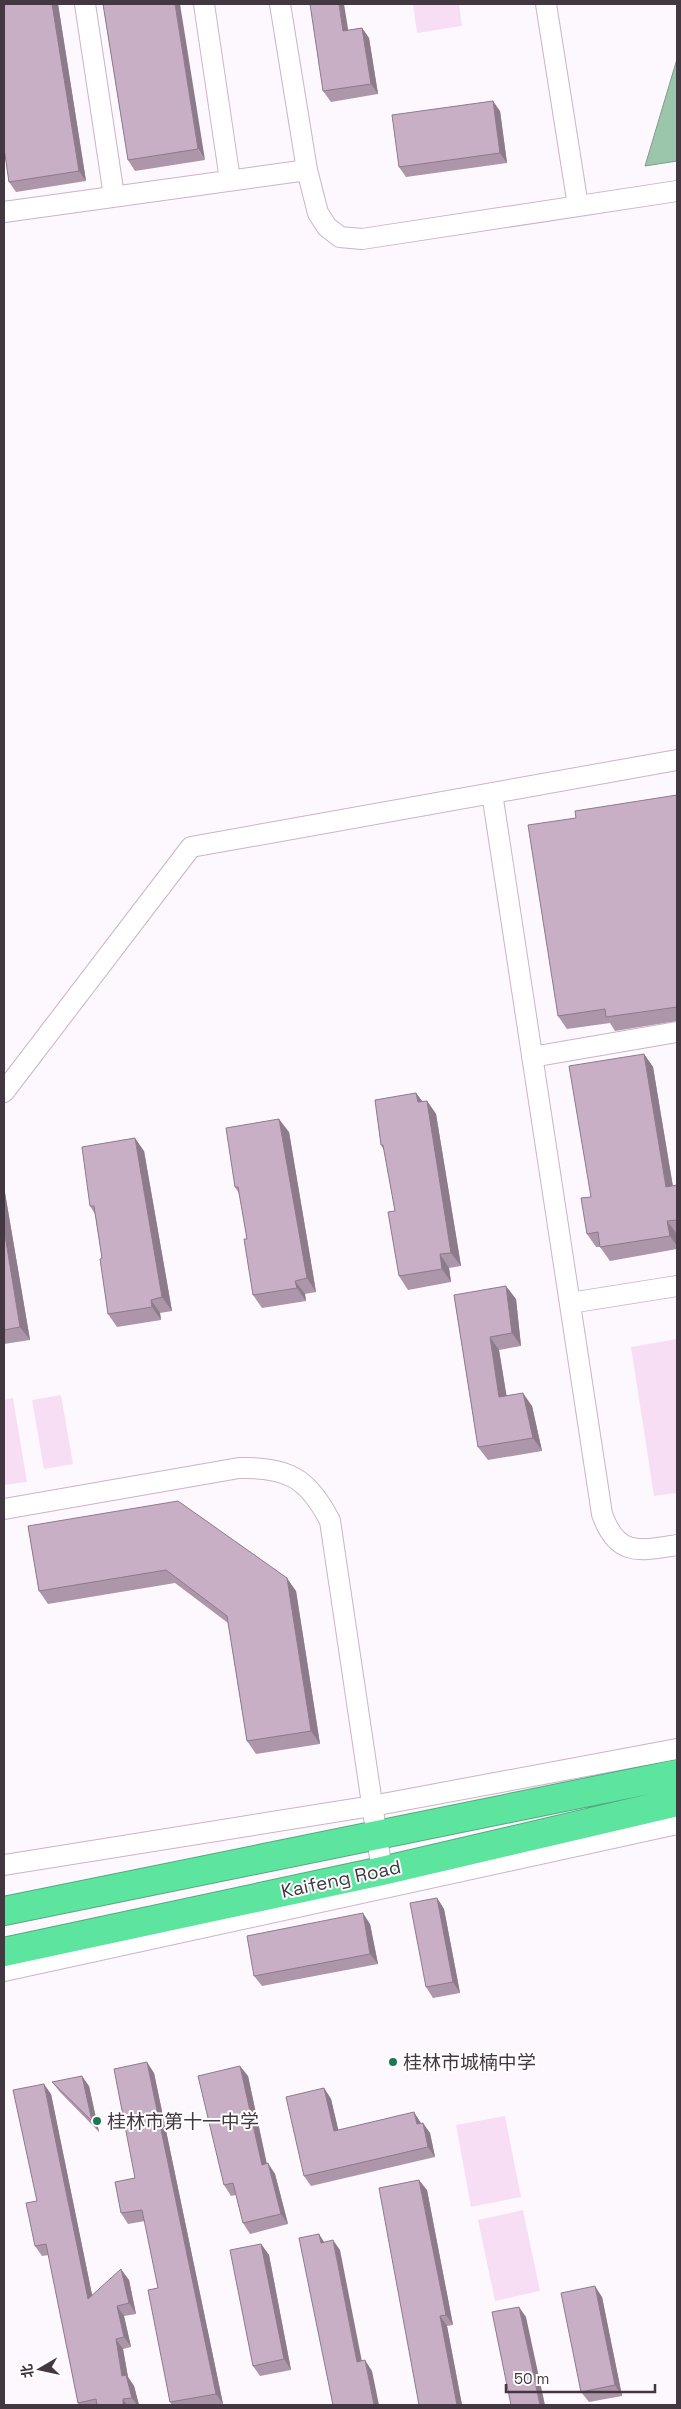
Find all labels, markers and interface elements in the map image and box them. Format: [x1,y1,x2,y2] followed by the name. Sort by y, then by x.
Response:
[279,1854,403,1904] street label: Kaifeng Road
[403,2050,536,2075] place label: 桂林市城楠中学
[387,2056,399,2068] marker: 桂林市城楠中学
[107,2109,259,2134] place label: 桂林市第十一中学
[91,2115,103,2127] marker: 桂林市第十一中学
[15,2344,65,2394] north arrow
[506,2362,655,2394] scale bar
[17,2363,37,2379] text: 北
[514,2369,549,2388] text: 50 m

